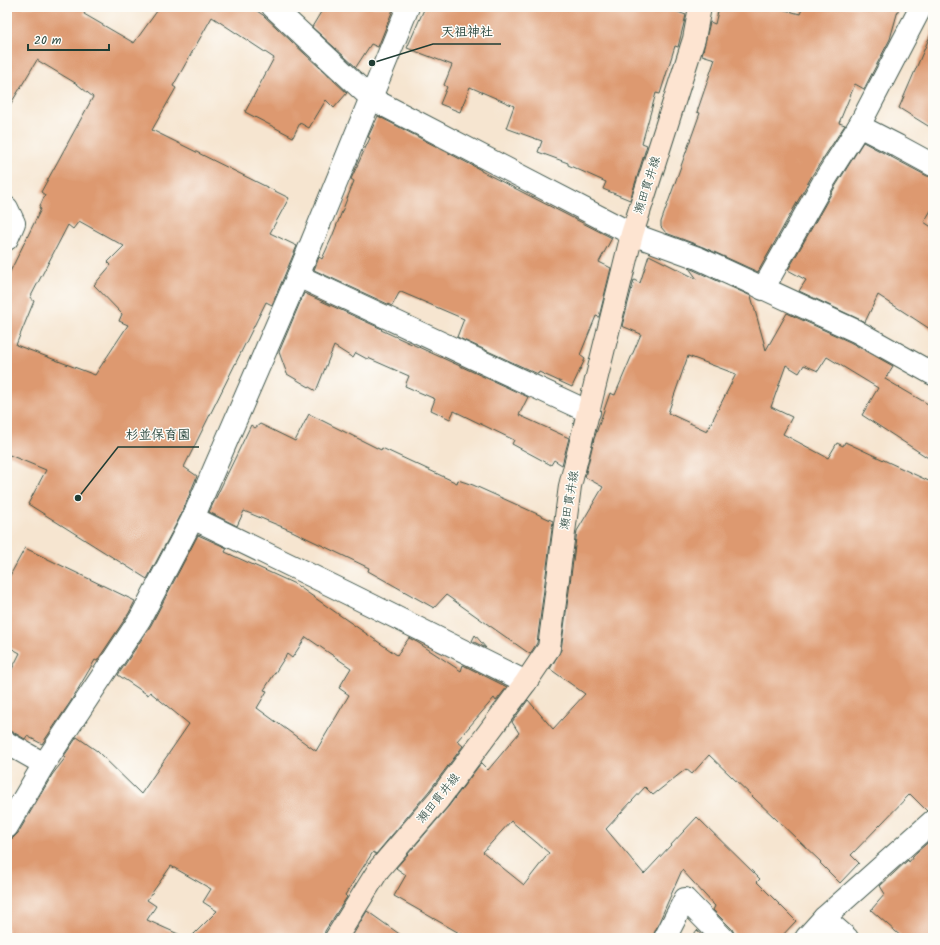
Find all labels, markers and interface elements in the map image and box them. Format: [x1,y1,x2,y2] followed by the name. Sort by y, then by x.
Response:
[433,19,501,44] callout: 天祖神社
[441,22,493,43] text: 天祖神社
[28,26,109,52] scale bar
[34,31,62,50] text: 20 m
[629,154,666,217] street label: 瀬田貫井線
[118,422,199,447] callout: 杉並保育園
[125,425,191,446] text: 杉並保育園
[555,469,584,531] street label: 瀬田貫井線
[412,769,465,828] street label: 瀬田貫井線

